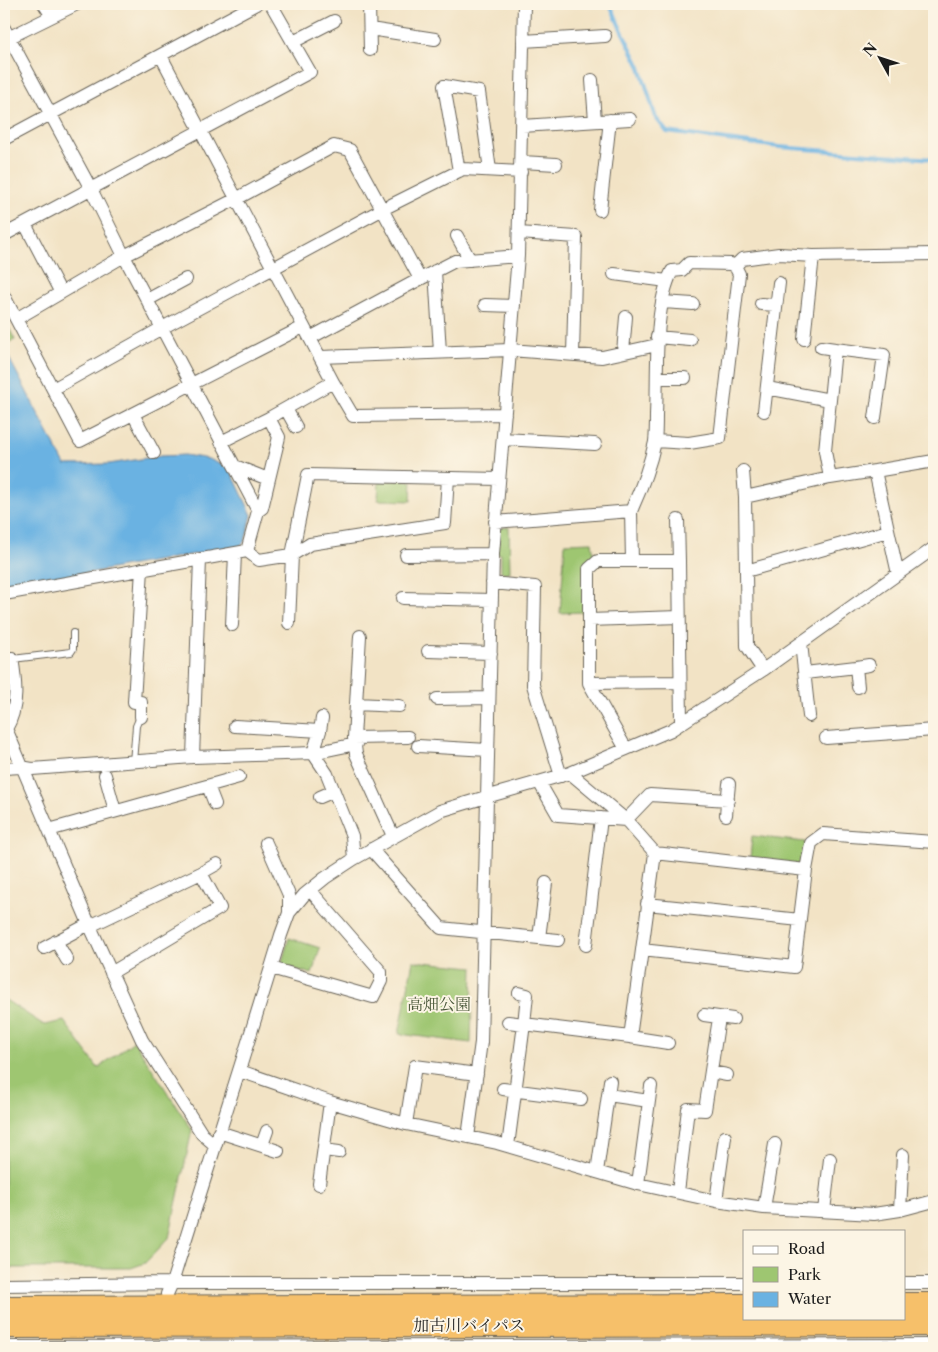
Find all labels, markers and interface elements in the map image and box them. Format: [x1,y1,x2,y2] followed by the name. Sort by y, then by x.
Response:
[856,32,906,82] north arrow
[859,39,881,60] text: N
[407,994,471,1014] park label: 高畑公園
[743,1230,906,1320] legend
[788,1239,825,1258] text: Road
[788,1265,822,1284] text: Park
[787,1289,832,1308] text: Water
[413,1315,525,1335] street label: 加古川バイパス

